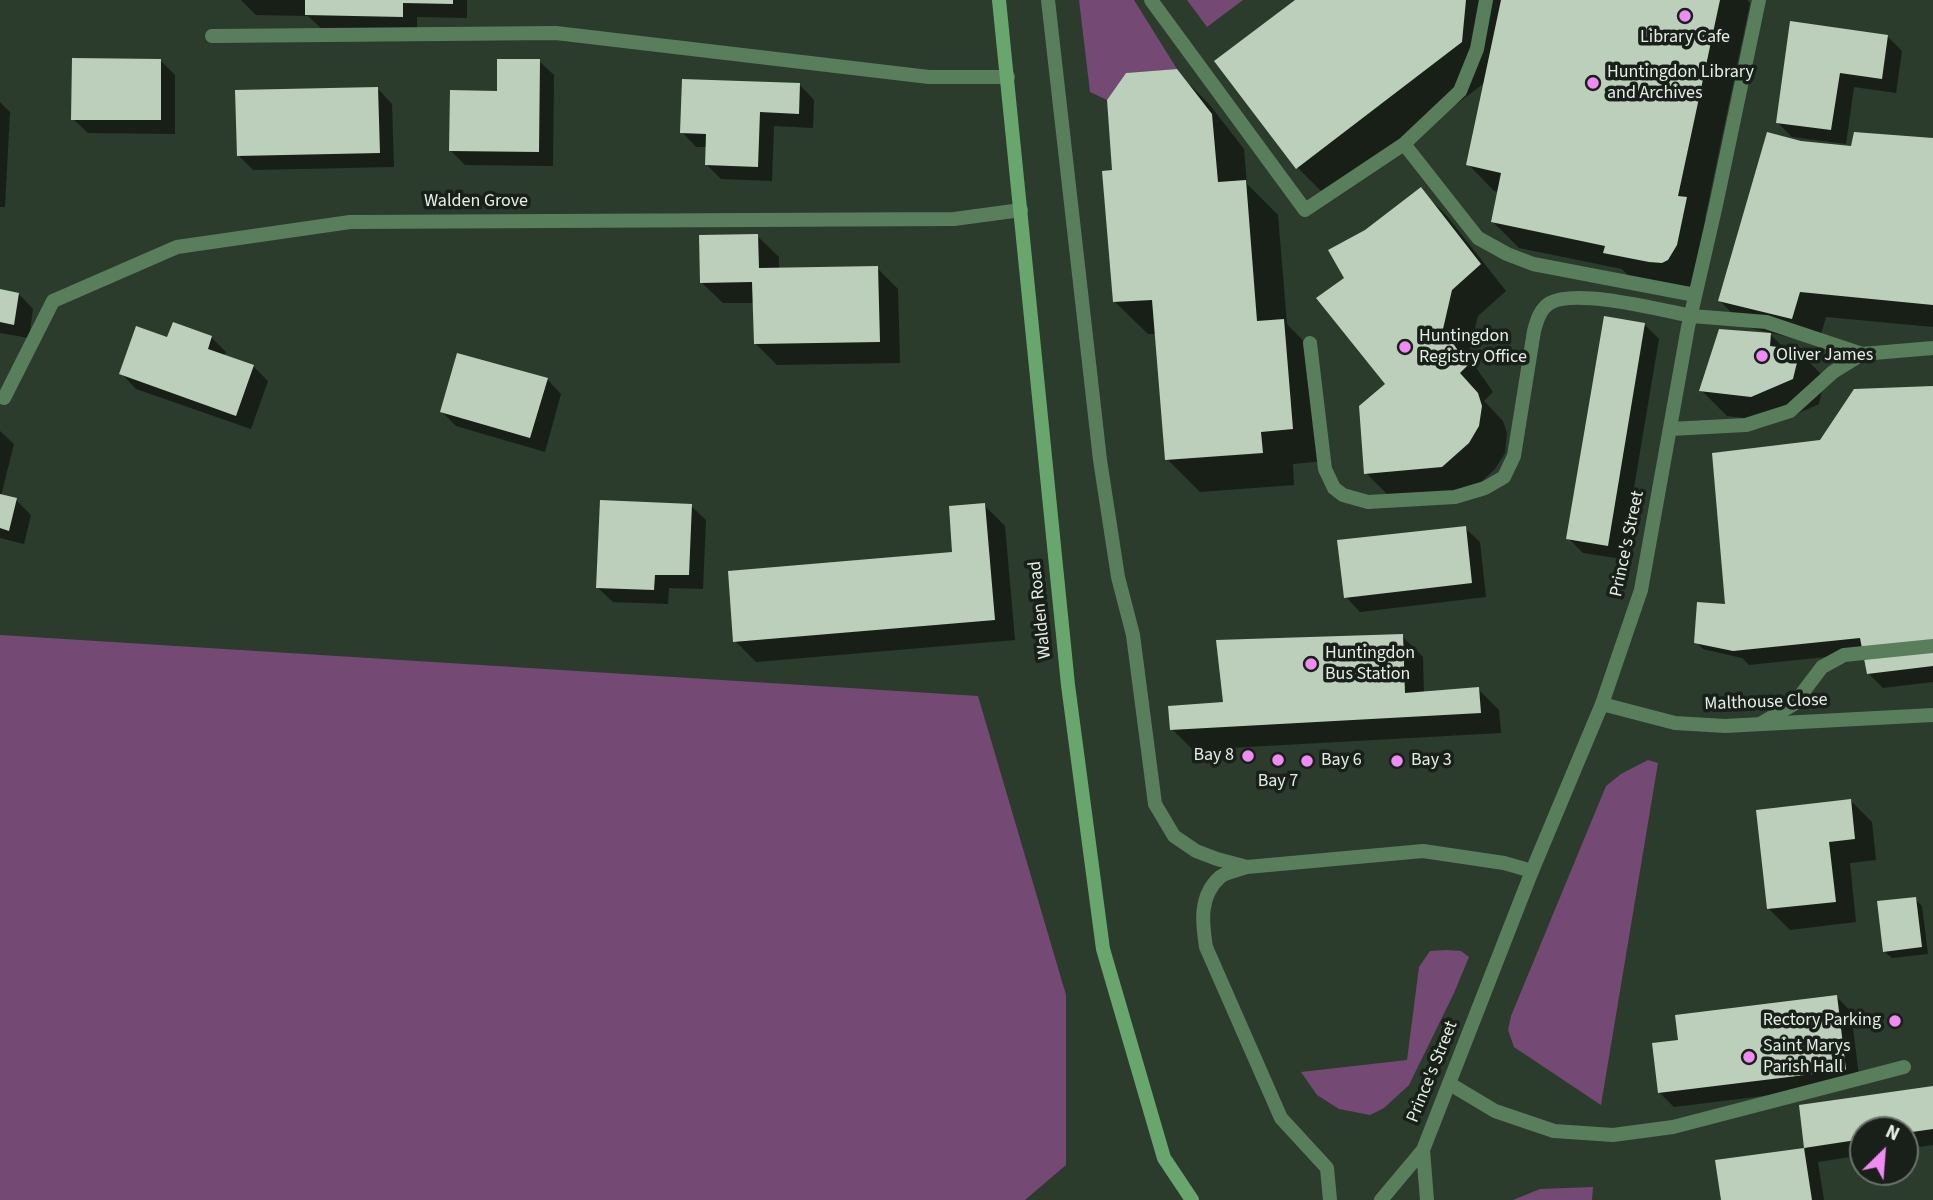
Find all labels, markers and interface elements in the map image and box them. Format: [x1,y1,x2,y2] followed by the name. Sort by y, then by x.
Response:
[1677,8,1693,24] marker: Library Cafe
[1640,27,1730,49] place label: Library Cafe
[1607,62,1754,104] place label: Huntingdon Library and Archives
[1585,75,1601,91] marker: Huntingdon Library and Archives
[424,191,528,213] street label: Walden Grove
[1419,326,1527,368] place label: Huntingdon Registry Office
[1397,339,1413,355] marker: Huntingdon Registry Office
[1776,345,1873,367] place label: Oliver James
[1754,348,1770,364] marker: Oliver James
[1606,489,1650,599] street label: Prince's Street
[1025,560,1057,660] street label: Walden Road
[1325,643,1415,686] place label: Huntingdon Bus Station
[1303,656,1319,672] marker: Huntingdon Bus Station
[1704,690,1828,716] street label: Malthouse Close
[1193,745,1234,767] place label: Bay 8
[1240,748,1256,764] marker: Bay 8
[1321,750,1362,772] place label: Bay 6
[1411,750,1452,772] place label: Bay 3
[1270,752,1286,768] marker: Bay 7
[1299,753,1315,769] marker: Bay 6
[1389,753,1405,769] marker: Bay 3
[1258,771,1298,793] place label: Bay 7
[1763,1010,1881,1032] place label: Rectory Parking
[1887,1013,1903,1029] marker: Rectory Parking
[1403,1018,1463,1126] street label: Prince's Street
[1763,1036,1850,1078] place label: Saint Marys Parish Hall
[1741,1049,1757,1065] marker: Saint Marys Parish Hall
[1849,1116,1919,1186] north arrow
[1881,1118,1904,1148] text: N

